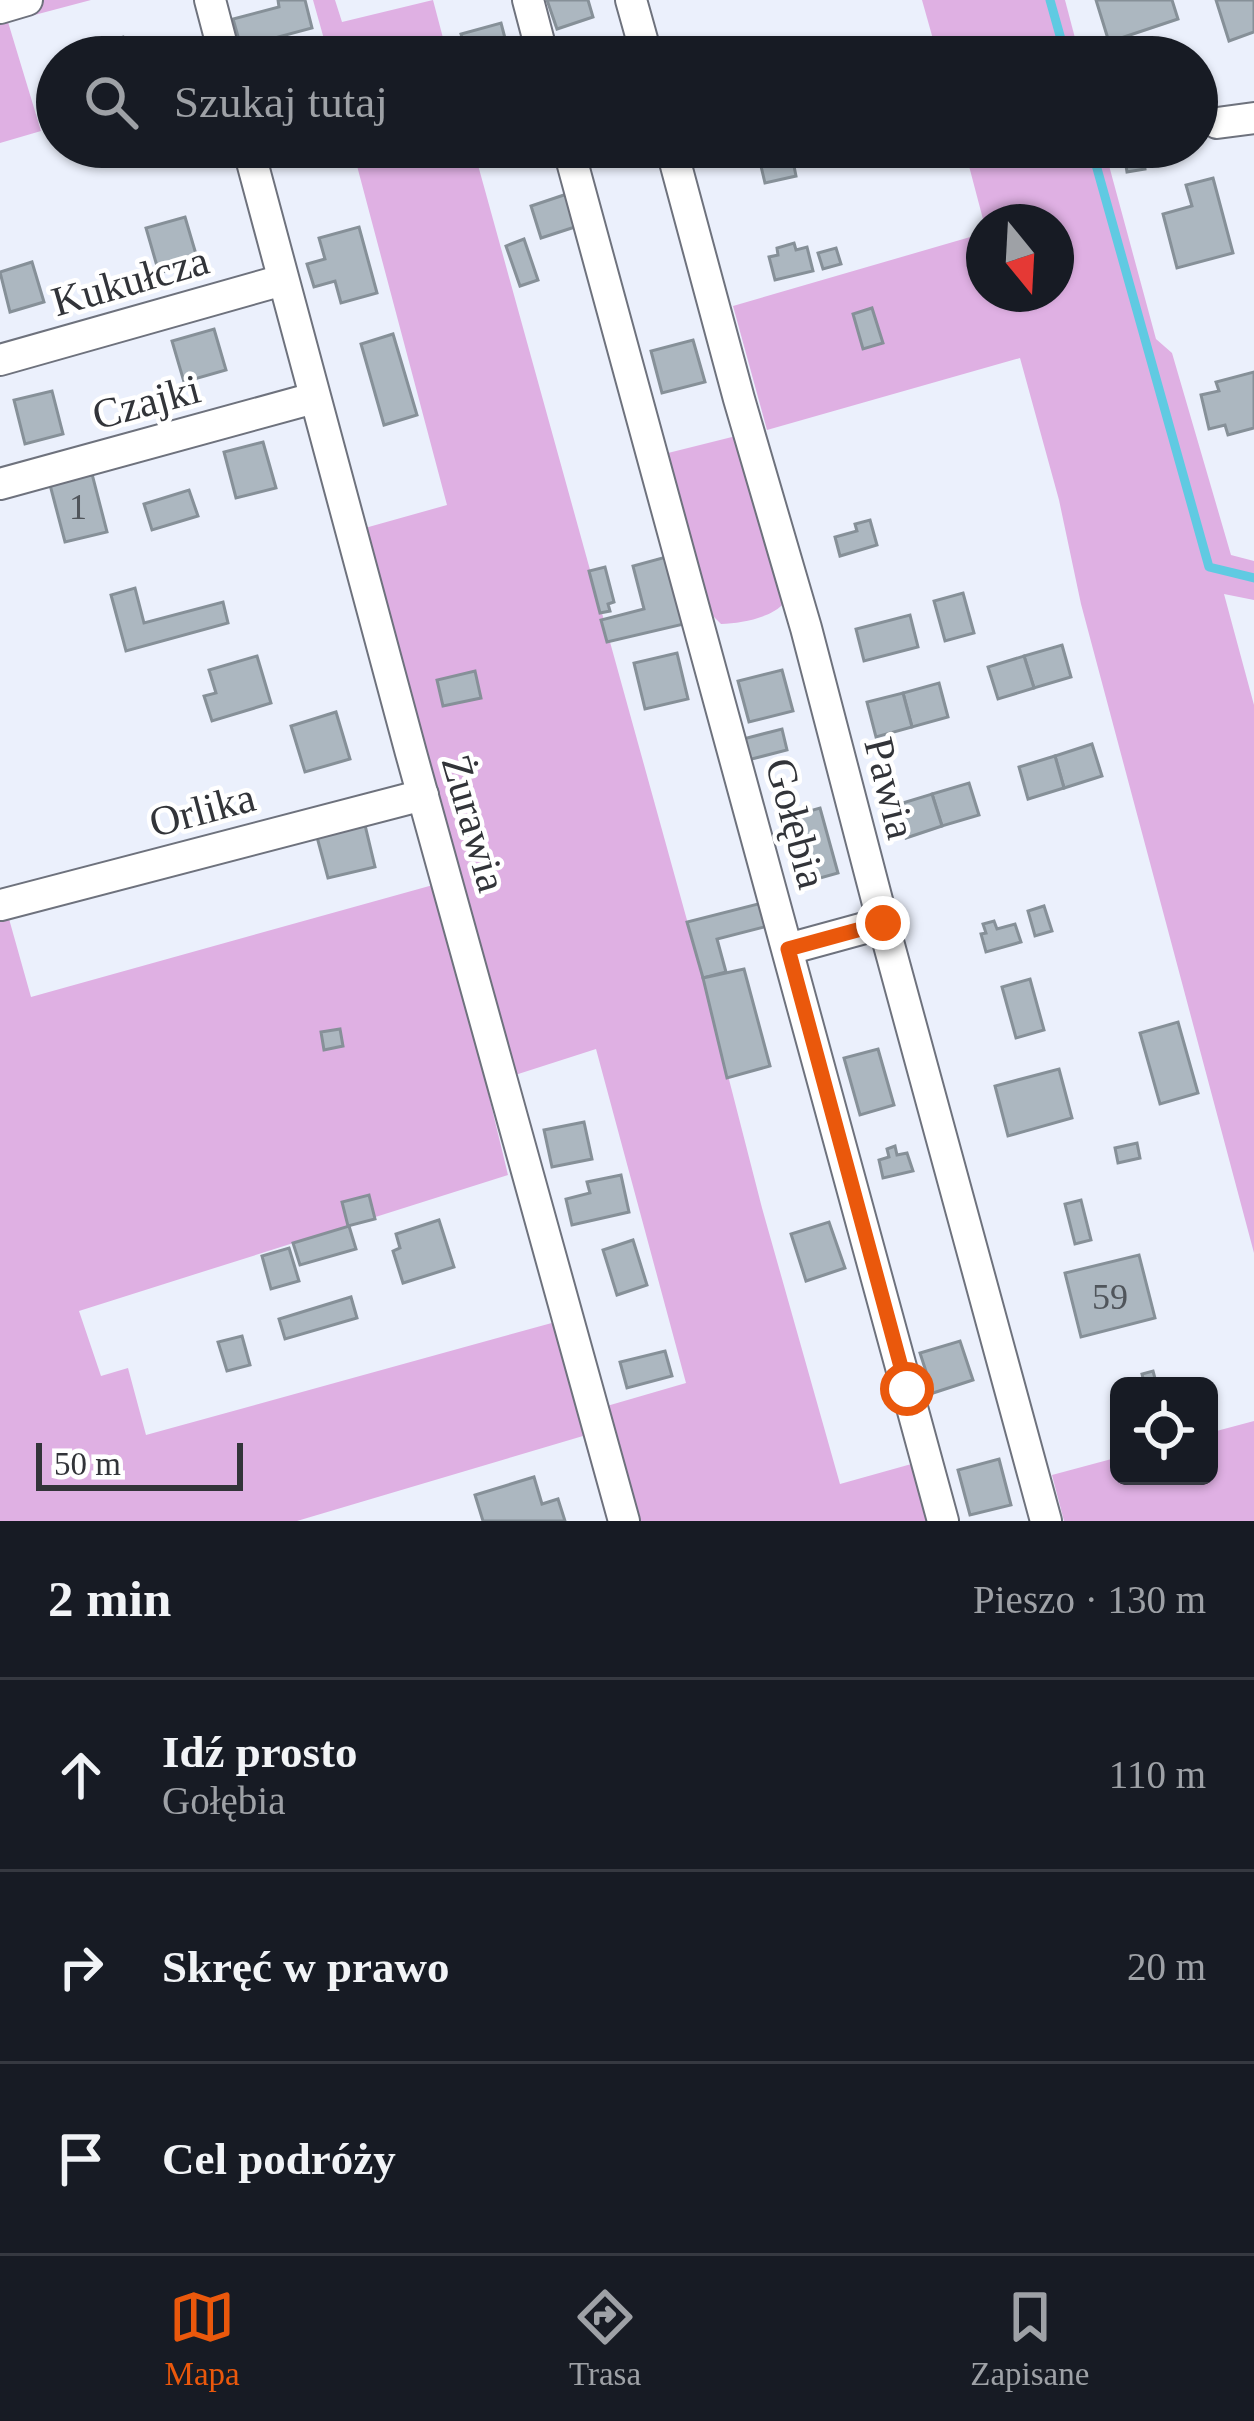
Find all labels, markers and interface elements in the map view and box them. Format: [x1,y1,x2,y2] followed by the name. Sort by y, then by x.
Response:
[36,36,1218,168] search box
[78,69,144,135] icon: search
[174,77,388,127] text: Szukaj tutaj
[966,204,1074,312] north arrow
[47,237,214,325] street label: Kukułcza
[87,366,205,438] street label: Czajki
[69,487,87,527] house number: 1
[855,733,925,844] street label: Pawia
[433,750,516,897] street label: Żurawia
[757,753,836,894] street label: Gołębia
[144,774,260,846] street label: Orlika
[856,896,910,950] route end
[1092,1277,1128,1317] house number: 59
[880,1362,934,1416] route start
[1110,1377,1218,1485] map controls
[1110,1377,1218,1485] button: locate
[36,1437,243,1490] scale bar
[54,1446,121,1482] text: 50 m
[48,1571,171,1627] text: 2 min
[973,1578,1206,1621] text: Pieszo · 130 m
[162,1727,357,1777] text: Idź prosto
[48,1742,114,1808] icon: ahead
[1109,1753,1206,1796] text: 110 m
[162,1779,285,1822] text: Gołębia
[48,1934,114,2000] icon: right
[162,1942,449,1992] text: Skręć w prawo
[1127,1945,1206,1988] text: 20 m
[48,2126,114,2192] icon: arrive
[162,2134,396,2184] text: Cel podróży
[165,2284,240,2393] tab: Mapa
[569,2284,641,2393] tab: Trasa
[970,2284,1089,2393] tab: Zapisane

